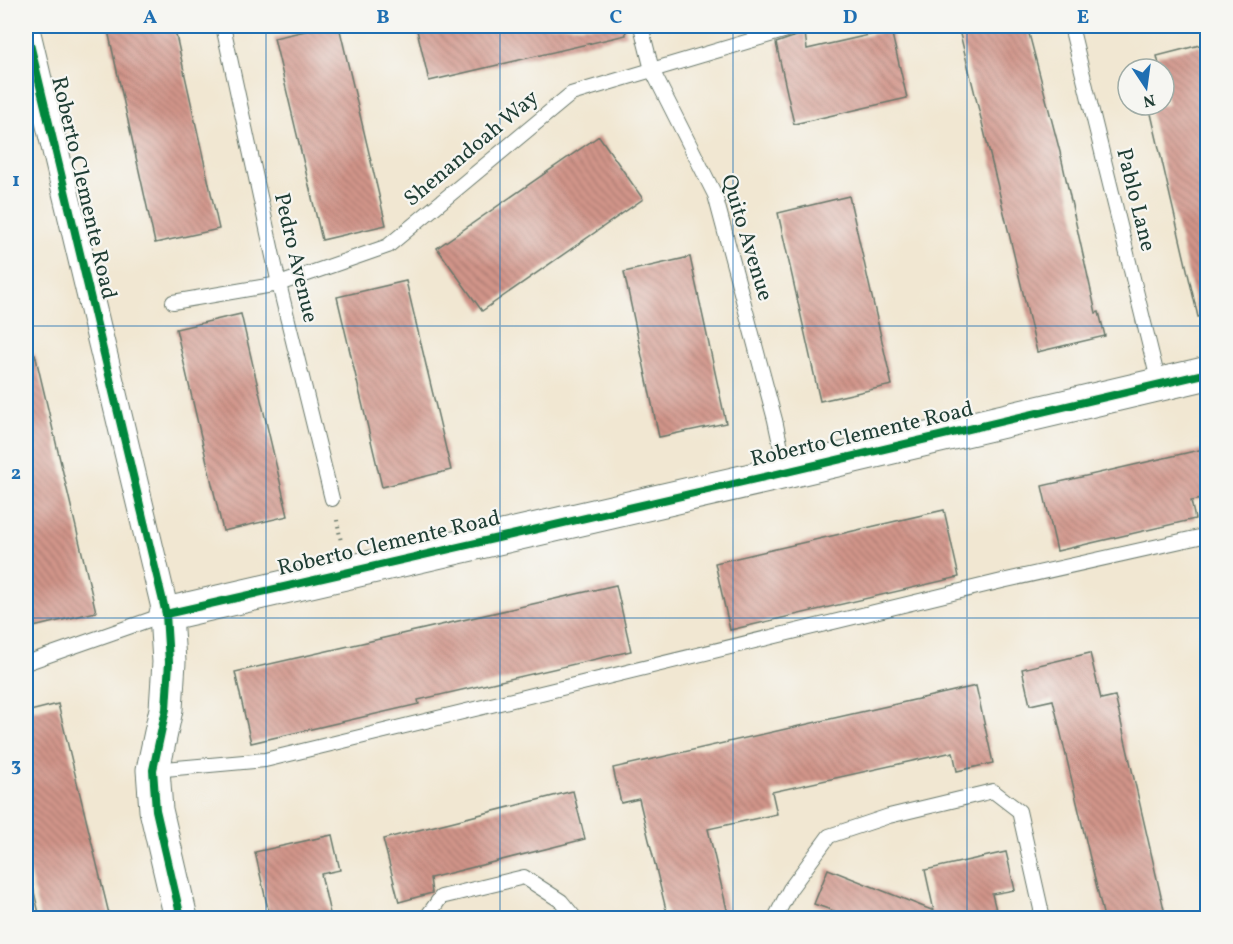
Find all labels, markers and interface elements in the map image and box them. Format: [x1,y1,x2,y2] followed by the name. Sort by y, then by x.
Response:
[143,4,157,32] text: A
[376,4,390,32] text: B
[610,4,623,32] text: C
[843,4,857,32] text: D
[1077,4,1089,32] text: E
[1116,57,1176,117] north arrow
[42,74,124,302] street label: Roberto Clemente Road
[398,83,546,215] street label: Shenandoah Way
[1140,88,1157,112] text: N
[1107,145,1163,255] street label: Pablo Lane
[12,167,20,195] text: 1
[712,171,780,305] street label: Quito Avenue
[265,190,325,326] street label: Pedro Avenue
[748,394,976,476] street label: Roberto Clemente Road
[11,460,21,488] text: 2
[275,503,503,585] street label: Roberto Clemente Road
[11,752,21,780] text: 3

